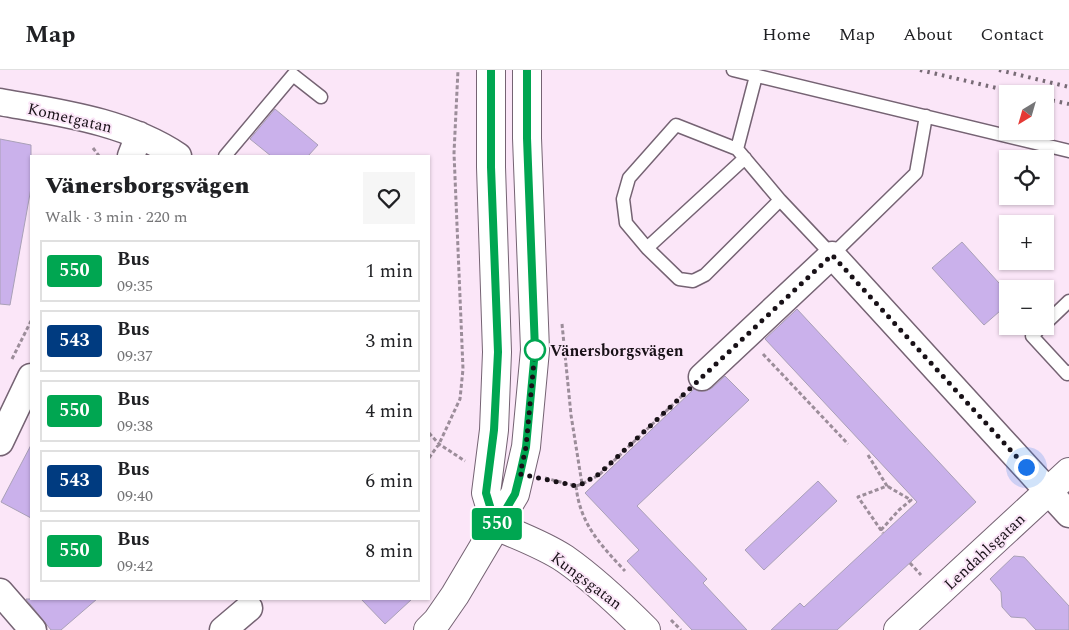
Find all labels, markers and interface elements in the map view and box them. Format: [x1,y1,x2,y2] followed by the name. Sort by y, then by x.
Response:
[25,17,75,53] text: Map
[762,21,811,48] text: Home
[839,21,875,48] text: Map
[903,21,953,48] text: About
[981,21,1044,48] text: Contact
[999,85,1054,140] north arrow
[999,85,1054,335] map controls
[25,97,114,139] street label: Kometgatan
[999,150,1054,205] button: locate
[45,168,250,204] text: Vänersborgsvägen
[363,172,415,224] button: heart
[45,205,188,229] text: Walk · 3 min · 220 m
[999,215,1054,270] button: +
[117,245,150,274] text: Bus
[59,257,90,284] text: 550
[365,257,413,286] text: 1 min
[117,274,153,298] text: 09:35
[999,280,1054,335] button: −
[117,315,150,344] text: Bus
[59,327,90,354] text: 543
[365,327,413,356] text: 3 min
[524,339,546,361] marker: Vänersborgsvägen
[550,339,684,363] place label: Vänersborgsvägen
[117,344,153,368] text: 09:37
[117,385,150,414] text: Bus
[59,397,90,424] text: 550
[365,397,413,426] text: 4 min
[117,414,153,438] text: 09:38
[117,455,150,484] text: Bus
[1014,455,1039,480] your location
[59,467,90,494] text: 543
[365,467,413,496] text: 6 min
[117,484,153,508] text: 09:40
[468,508,526,540] line badge: 550
[939,508,1031,596] street label: Lendahlsgatan
[482,510,512,537] text: 550
[117,525,150,554] text: Bus
[59,537,90,564] text: 550
[365,537,413,566] text: 8 min
[546,546,627,616] street label: Kungsgatan
[117,554,153,578] text: 09:42

